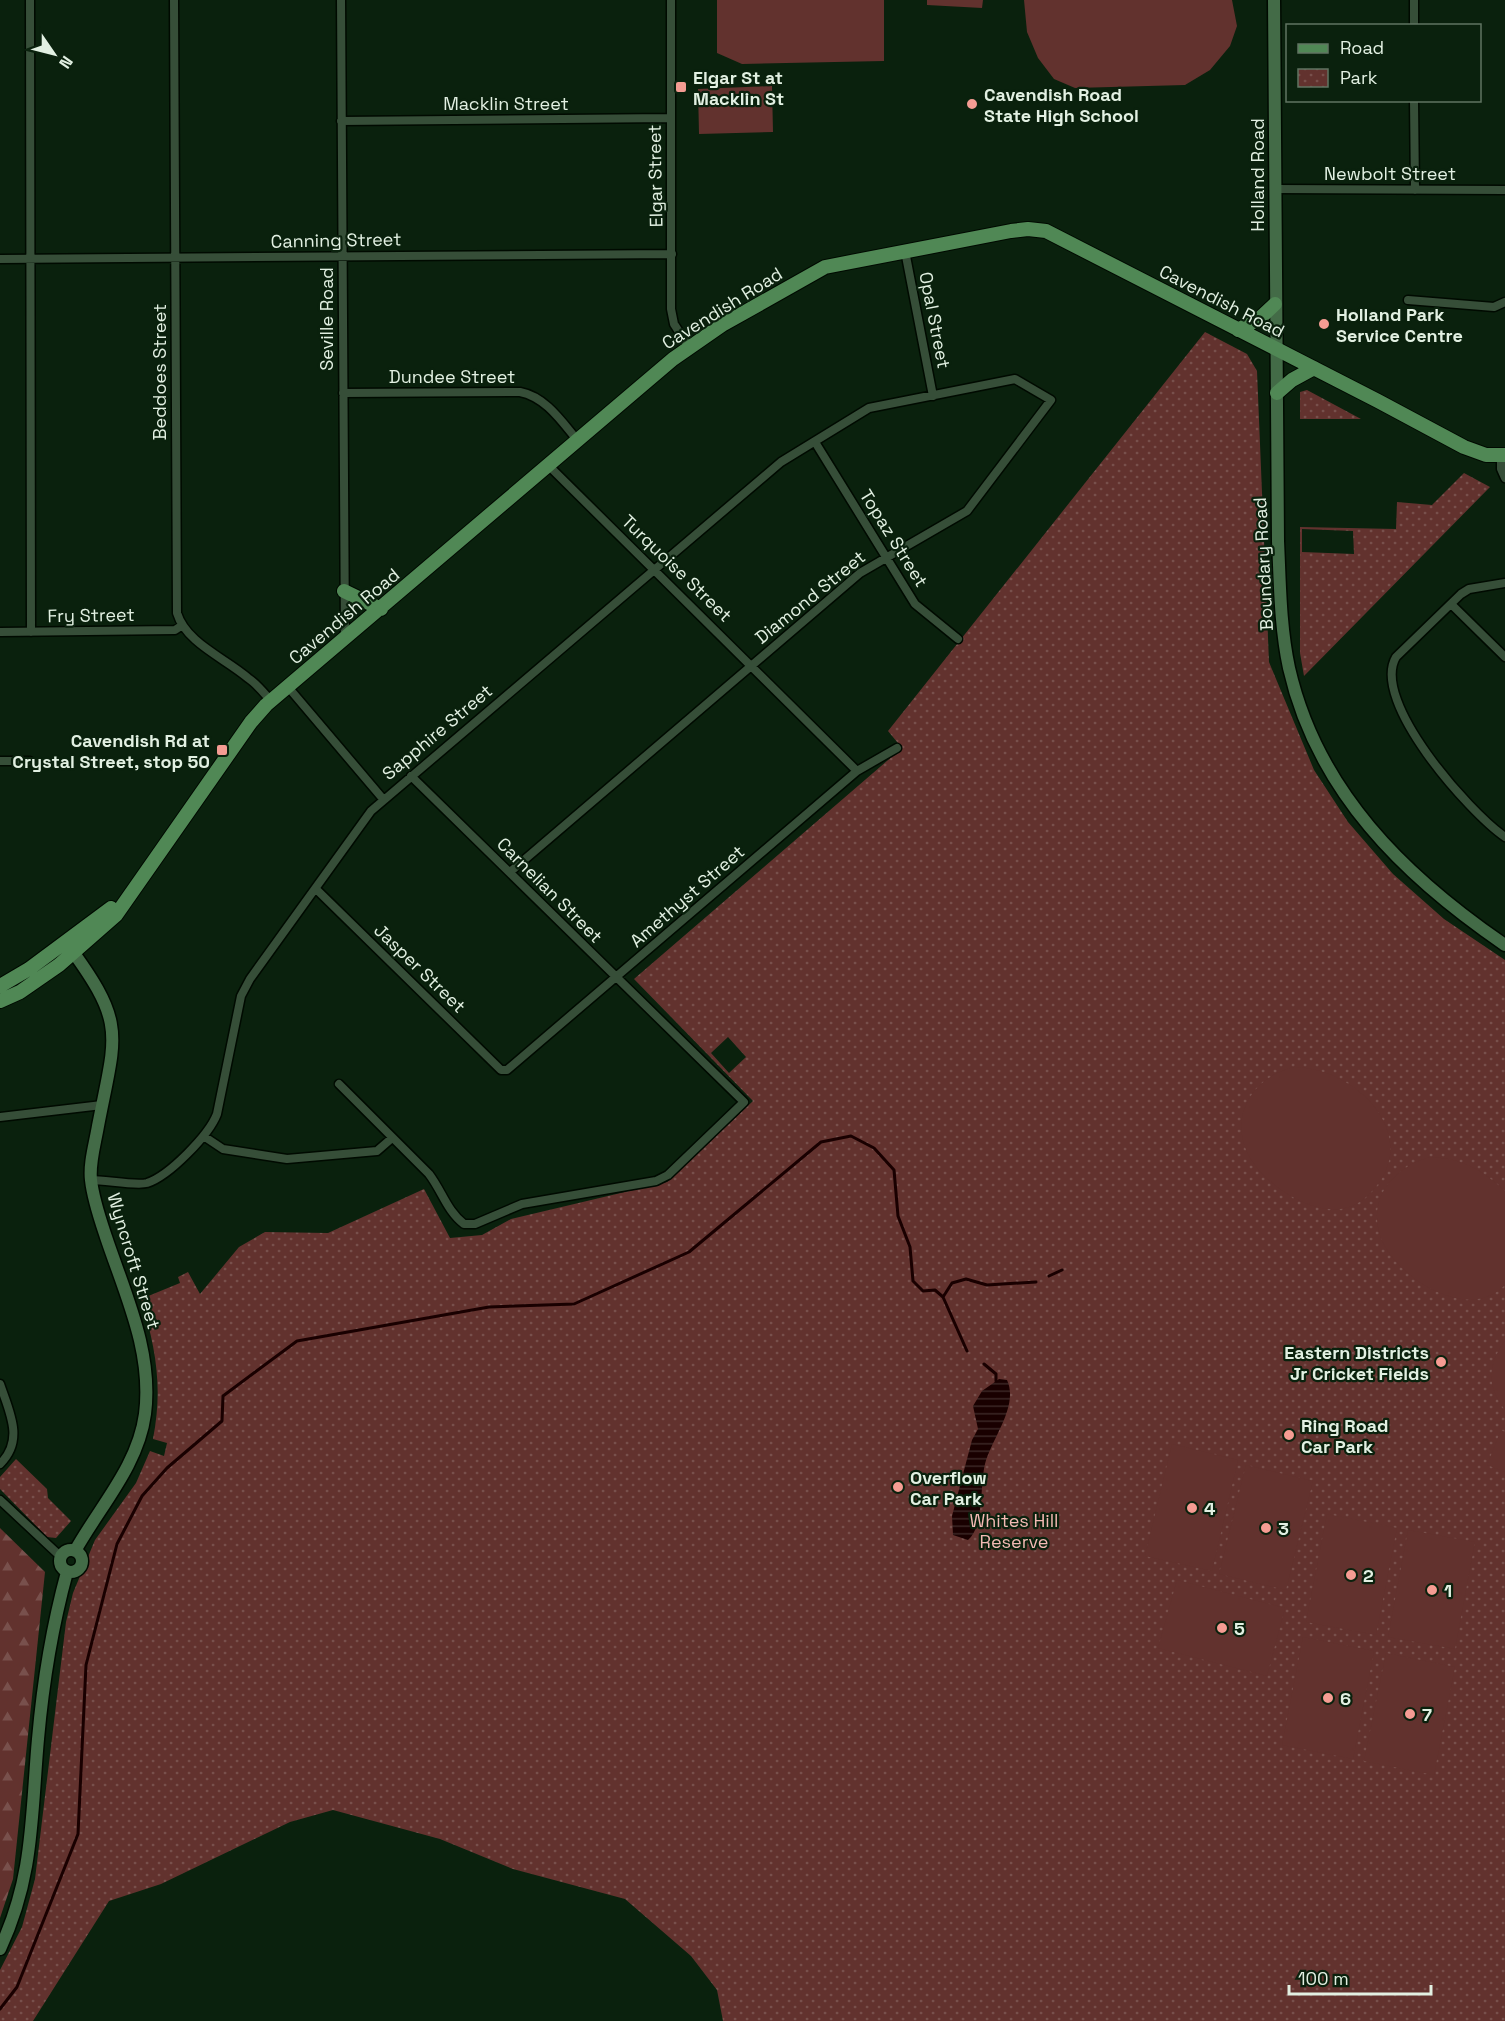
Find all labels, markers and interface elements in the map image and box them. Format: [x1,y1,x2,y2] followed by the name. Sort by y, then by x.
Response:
[24,24,84,84] north arrow
[1286,24,1481,102] legend
[1340,36,1384,59] text: Road
[54,52,78,73] text: N
[693,66,784,110] place label: Elgar St at Macklin St
[1340,66,1378,89] text: Park
[674,80,688,94] marker: Elgar St at Macklin St
[984,83,1139,127] place label: Cavendish Road State High School
[443,92,569,115] street label: Macklin Street
[965,97,979,111] marker: Cavendish Road State High School
[1246,118,1269,232] street label: Holland Road
[643,124,667,228] street label: Elgar Street
[1324,162,1456,185] street label: Newbolt Street
[271,227,401,253] street label: Canning Street
[1155,259,1289,343] street label: Cavendish Road
[657,262,787,354] street label: Cavendish Road
[315,267,338,371] street label: Seville Road
[914,270,956,370] street label: Opal Street
[1336,303,1463,347] place label: Holland Park Service Centre
[148,304,171,440] street label: Beddoes Street
[1317,317,1331,331] marker: Holland Park Service Centre
[389,365,515,388] street label: Dundee Street
[855,485,933,591] street label: Topaz Street
[1248,497,1278,631] street label: Boundary Road
[617,510,737,626] street label: Turquoise Street
[750,545,870,649] street label: Diamond Street
[284,563,404,669] street label: Cavendish Road
[47,603,135,627] street label: Fry Street
[377,679,497,785] street label: Sapphire Street
[12,729,210,773] place label: Cavendish Rd at Crystal Street, stop 50
[215,743,229,757] marker: Cavendish Rd at Crystal Street, stop 50
[492,832,608,948] street label: Carnelian Street
[625,840,749,952] street label: Amethyst Street
[369,919,471,1017] street label: Jasper Street
[102,1190,166,1332] street label: Wyncroft Street
[1284,1341,1429,1385] place label: Eastern Districts Jr Cricket Fields
[1434,1355,1448,1369] marker: Eastern Districts Jr Cricket Fields
[1301,1414,1388,1458] place label: Ring Road Car Park
[1282,1428,1296,1442] marker: Ring Road Car Park
[910,1466,987,1510] place label: Overflow Car Park
[891,1480,905,1494] marker: Overflow Car Park
[1204,1497,1216,1520] place label: 4
[1185,1501,1199,1515] marker: 4
[970,1509,1058,1553] park label: Whites Hill Reserve
[1278,1517,1289,1540] place label: 3
[1259,1521,1273,1535] marker: 3
[1363,1564,1374,1587] place label: 2
[1344,1568,1358,1582] marker: 2
[1444,1579,1452,1602] place label: 1
[1425,1583,1439,1597] marker: 1
[1234,1617,1245,1640] place label: 5
[1215,1621,1229,1635] marker: 5
[1340,1687,1351,1710] place label: 6
[1321,1691,1335,1705] marker: 6
[1422,1703,1432,1726] place label: 7
[1403,1707,1417,1721] marker: 7
[1289,1958,1432,1996] scale bar
[1298,1967,1349,1990] text: 100 m

